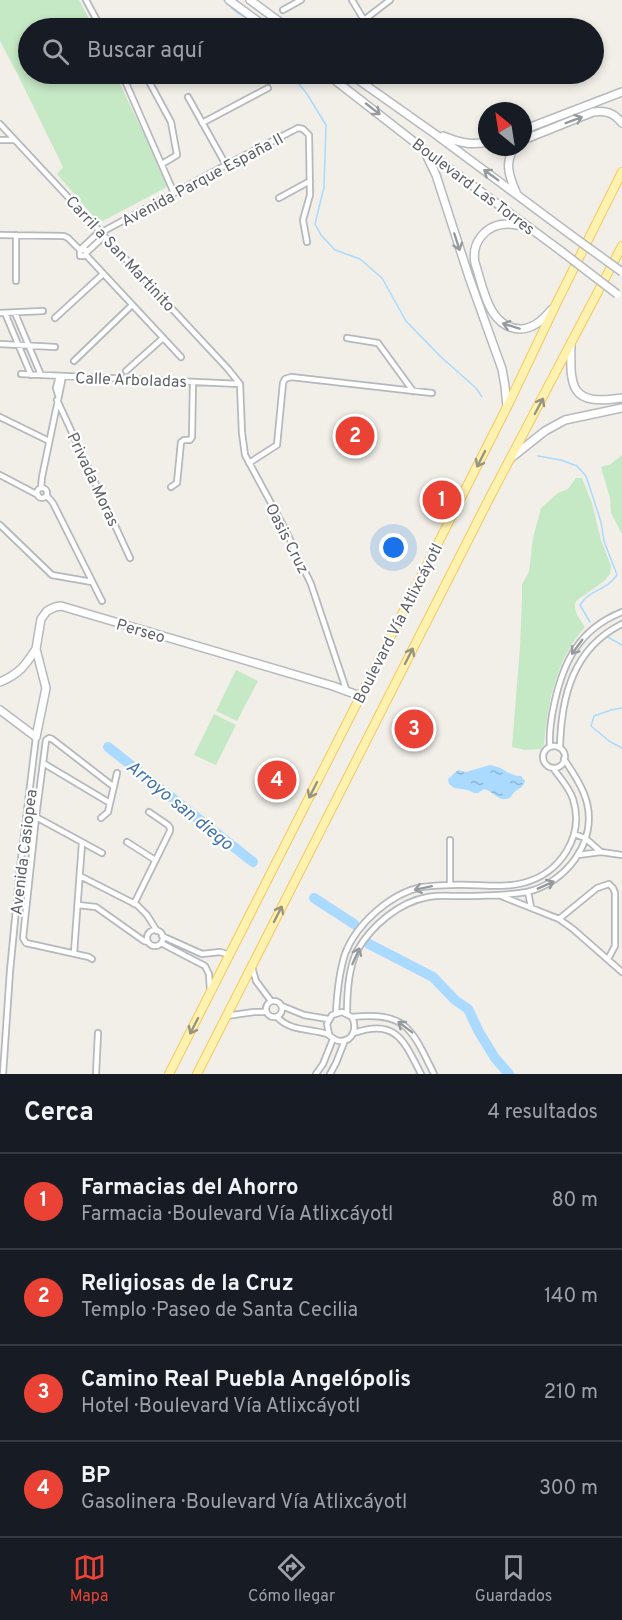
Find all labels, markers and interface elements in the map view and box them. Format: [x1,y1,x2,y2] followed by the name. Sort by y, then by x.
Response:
[18,18,604,84] search box
[39,35,72,68] icon: search
[87,38,203,65] text: Buscar aquí
[478,102,532,156] north arrow
[365,103,381,116] one-way arrow
[564,114,582,125] one-way arrow
[119,130,287,232] street label: Avenida Parque España II
[407,135,538,240] street label: Boulevard Las Torres
[483,169,499,181] one-way arrow
[61,192,179,317] street label: Carril a San Martinito
[453,232,464,251] one-way arrow
[502,320,521,331] one-way arrow
[75,369,187,393] street label: Calle Arboladas
[533,397,545,415] one-way arrow
[336,414,374,458] pin: 2
[62,430,123,530] street label: Privada Moras
[474,450,486,468] one-way arrow
[422,478,462,522] pin: 1
[260,500,312,577] street label: Oasis Cruz
[379,533,408,562] your location
[350,540,448,707] street label: Boulevard Vía Atlixcáyotl
[114,615,167,648] street label: Perseo
[571,639,583,655] one-way arrow
[404,647,415,665] one-way arrow
[394,706,434,752] pin: 3
[121,756,238,857] water label: Arroyo san diego
[258,758,296,802] pin: 4
[307,780,318,798] one-way arrow
[7,788,43,916] street label: Avenida Casiopea
[536,878,554,890] one-way arrow
[414,883,433,894] one-way arrow
[273,906,284,924] one-way arrow
[351,948,363,966] one-way arrow
[187,1016,199,1034] one-way arrow
[397,1021,413,1034] one-way arrow
[24,1097,94,1130] text: Cerca
[488,1100,598,1126] text: 4 resultados
[81,1175,298,1202] text: Farmacias del Ahorro
[40,1188,48,1214] text: 1
[552,1188,598,1214] text: 80 m
[81,1202,393,1228] text: Farmacia · Boulevard Vía Atlixcáyotl
[81,1271,294,1298] text: Religiosas de la Cruz
[37,1284,50,1310] text: 2
[544,1284,598,1310] text: 140 m
[81,1298,358,1324] text: Templo · Paseo de Santa Cecilia
[81,1367,411,1394] text: Camino Real Puebla Angelópolis
[38,1380,50,1406] text: 3
[544,1380,598,1406] text: 210 m
[81,1394,360,1420] text: Hotel · Boulevard Vía Atlixcáyotl
[81,1463,110,1490] text: BP
[37,1476,50,1502] text: 4
[539,1476,598,1502] text: 300 m
[81,1490,407,1516] text: Gasolinera · Boulevard Vía Atlixcáyotl
[70,1551,108,1607] tab: Mapa
[248,1551,335,1607] tab: Cómo llegar
[475,1551,552,1607] tab: Guardados

